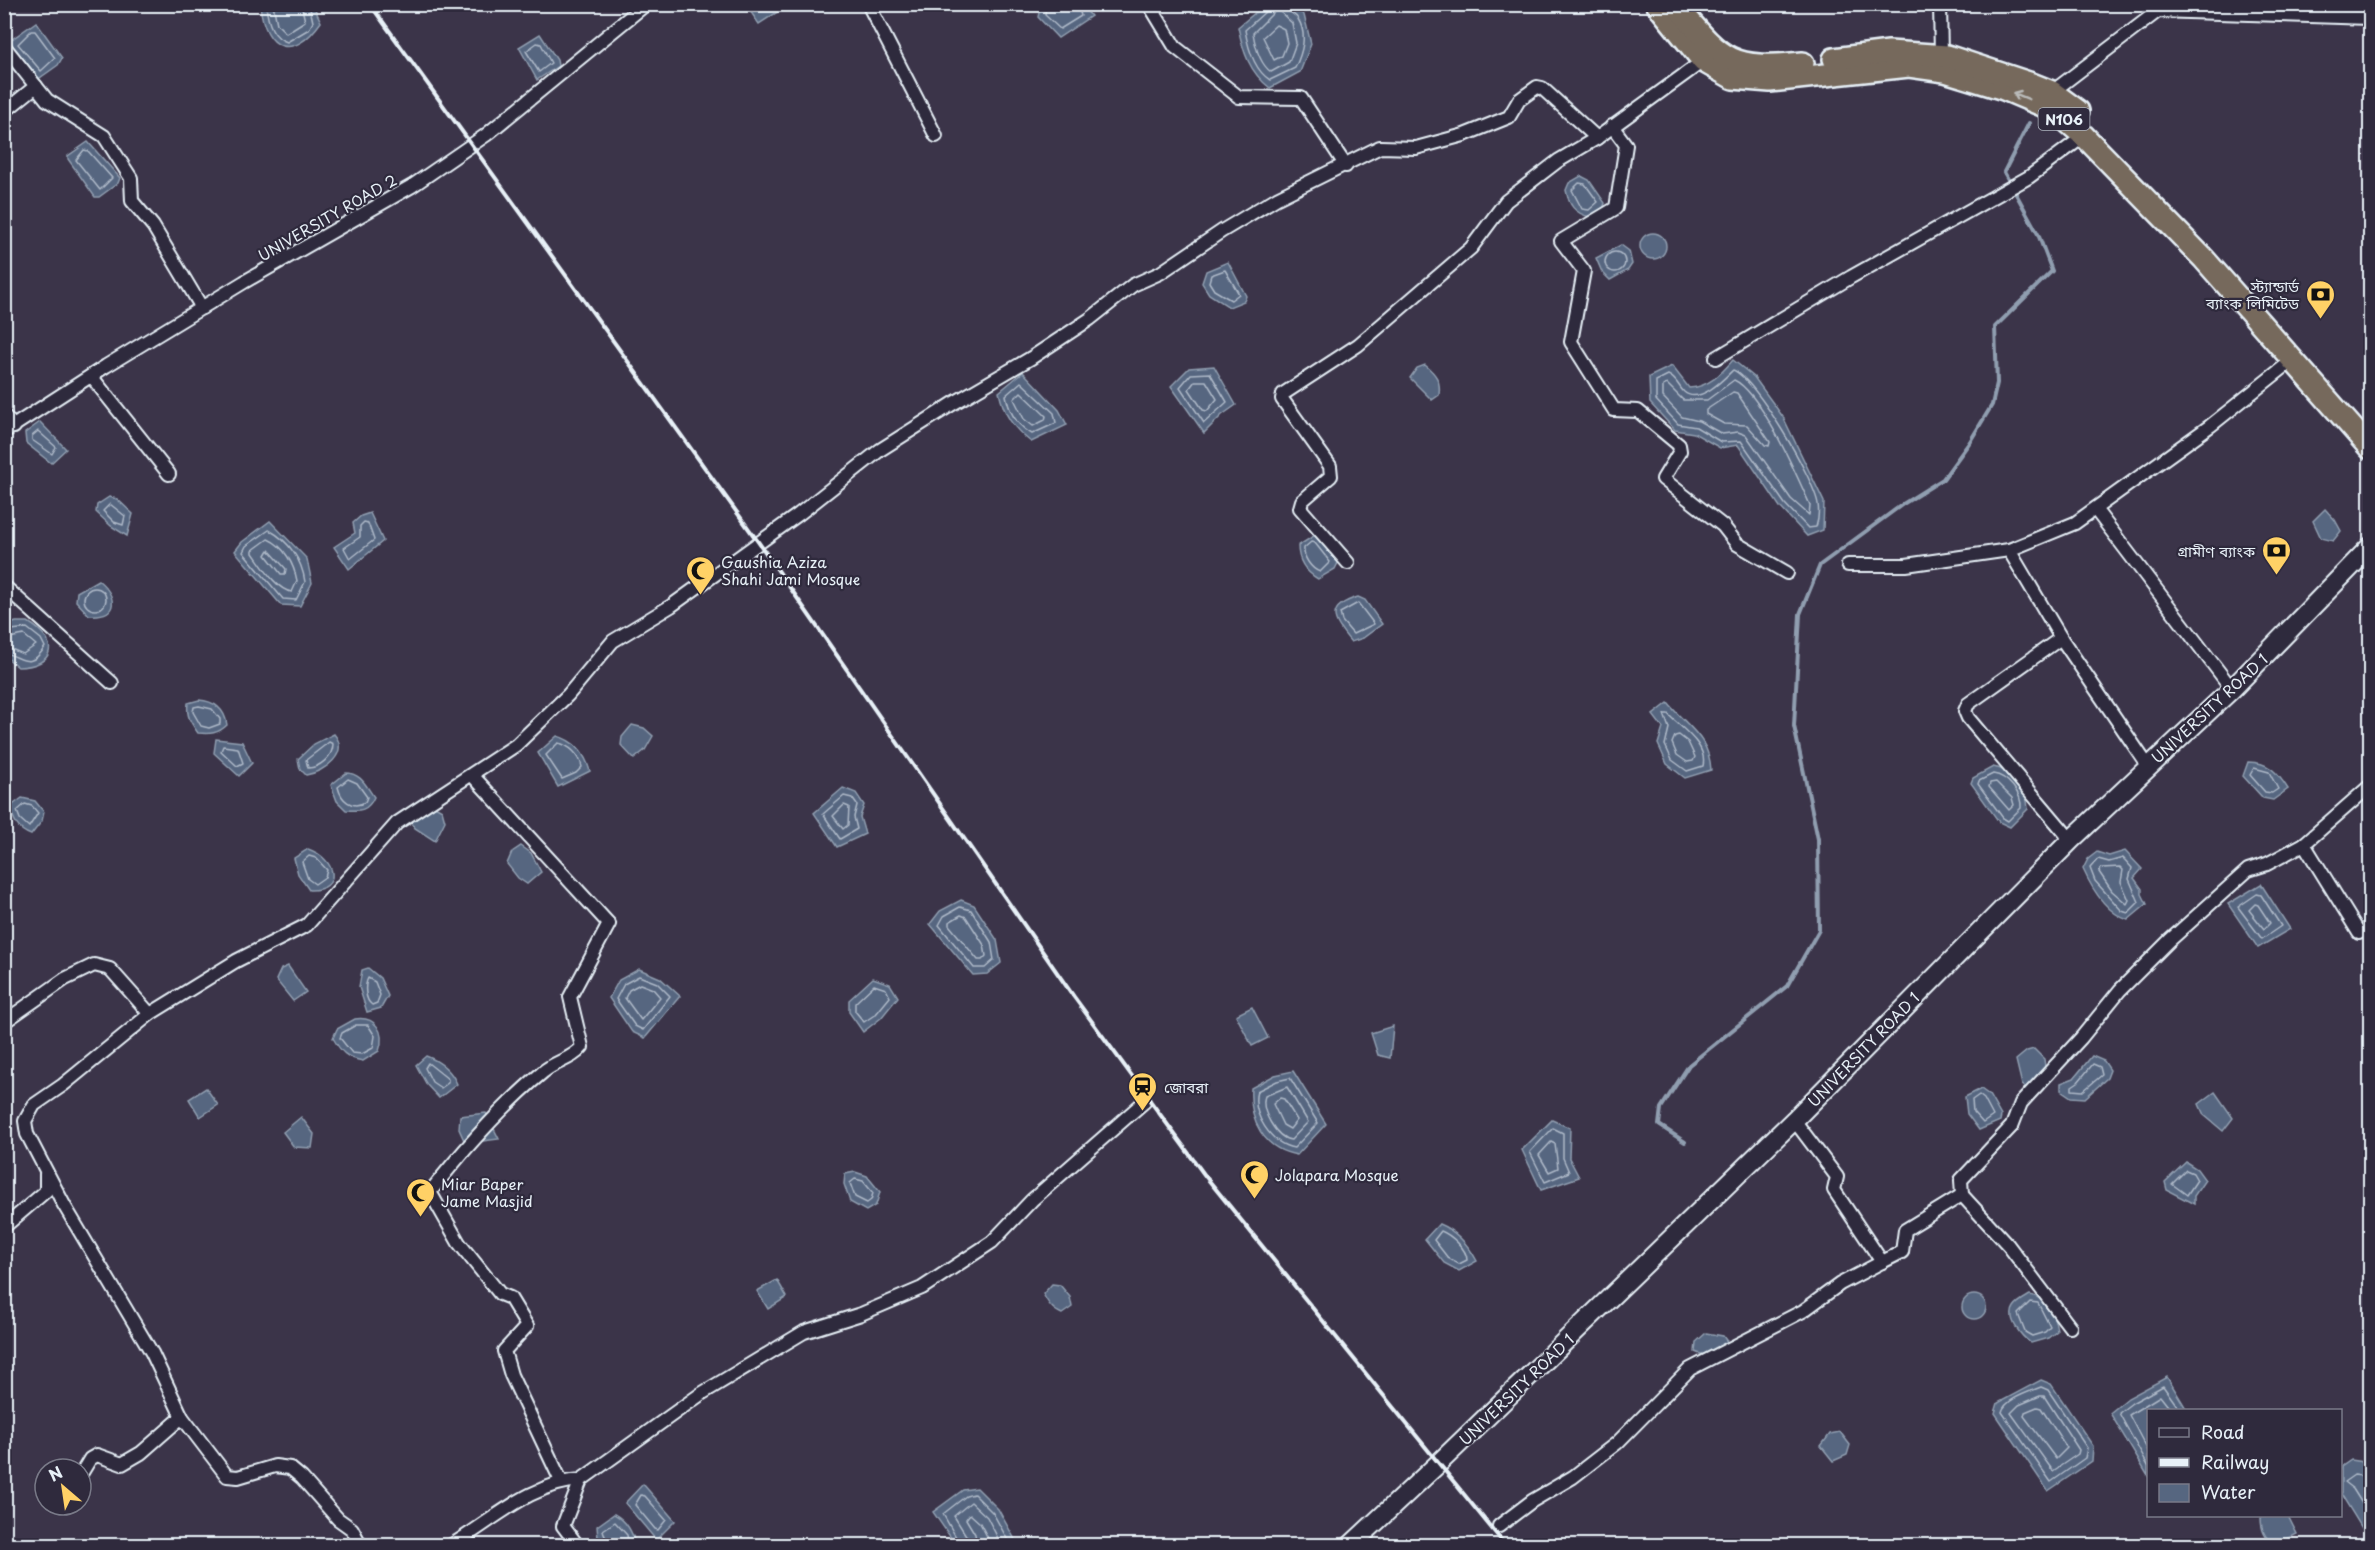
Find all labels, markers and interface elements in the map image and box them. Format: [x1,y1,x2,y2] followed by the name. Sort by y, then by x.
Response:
[2012,90,2030,101] one-way arrow
[2038,108,2090,130] road number: N106
[253,168,401,266] street label: UNIVERSITY ROAD 2
[2205,274,2299,314] place label: স্ট্যান্ডার্ড ব্যাংক লিমিটেড
[2304,278,2336,320] bank icon: স্ট্যান্ডার্ড ব্যাংক লিমিটেড
[2260,534,2292,576] bank icon: গ্রামীণ ব্যাংক
[2178,539,2256,562] place label: গ্রামীণ ব্যাংক
[721,550,860,590] place label: Gaushia Aziza Shahi Jami Mosque
[684,554,716,596] mosque icon: Gaushia Aziza Shahi Jami Mosque
[2146,648,2272,768] street label: UNIVERSITY ROAD 1
[1802,986,1924,1112] street label: UNIVERSITY ROAD 1
[1127,1070,1159,1112] station icon: জোবরা
[1164,1075,1209,1098] place label: জোবরা
[1238,1158,1270,1200] mosque icon: Jolapara Mosque
[1275,1163,1399,1186] place label: Jolapara Mosque
[441,1172,533,1212] place label: Miar Baper Jame Masjid
[404,1176,436,1218] mosque icon: Miar Baper Jame Masjid
[1453,1328,1579,1450] street label: UNIVERSITY ROAD 1
[2147,1409,2342,1517] legend
[2201,1418,2245,1445] text: Road
[2201,1448,2269,1475] text: Railway
[33,1457,93,1517] north arrow
[44,1459,67,1487] text: N
[2201,1478,2256,1505] text: Water

